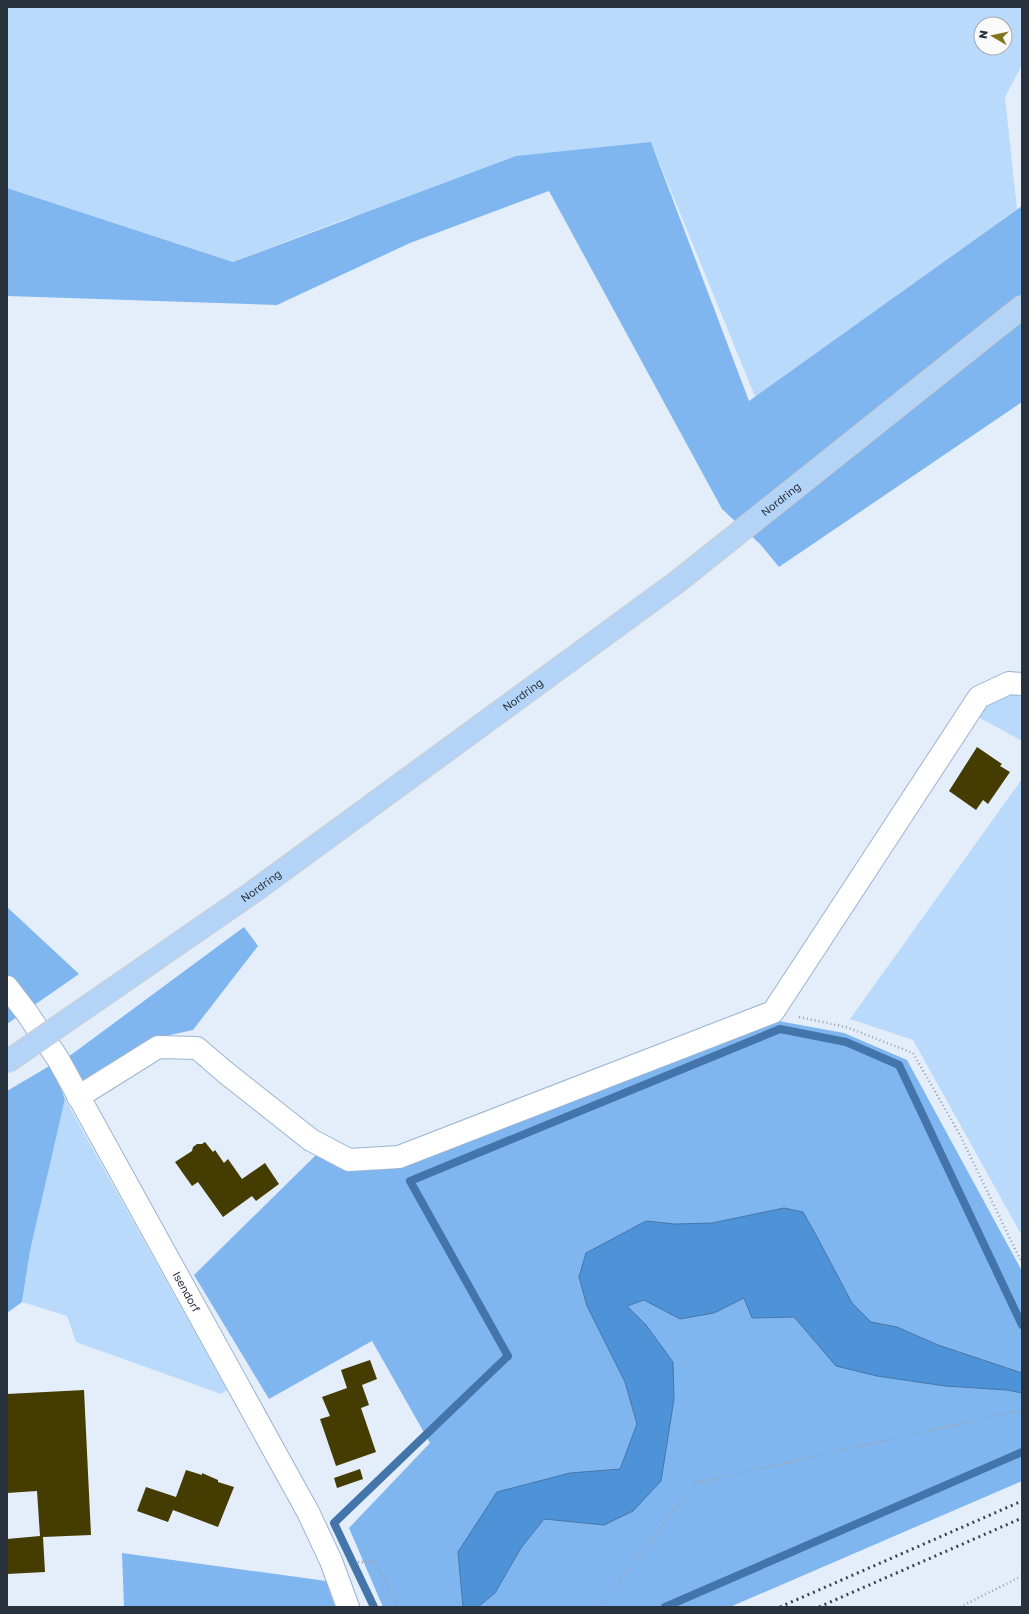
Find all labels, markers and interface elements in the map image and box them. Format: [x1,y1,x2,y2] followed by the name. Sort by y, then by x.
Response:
[973,16,1013,56] north arrow
[976,29,990,40] text: N
[758,479,803,518] street label: Nordring
[500,675,545,713] street label: Nordring
[238,867,283,905] street label: Nordring
[170,1269,203,1314] street label: Isendorf

